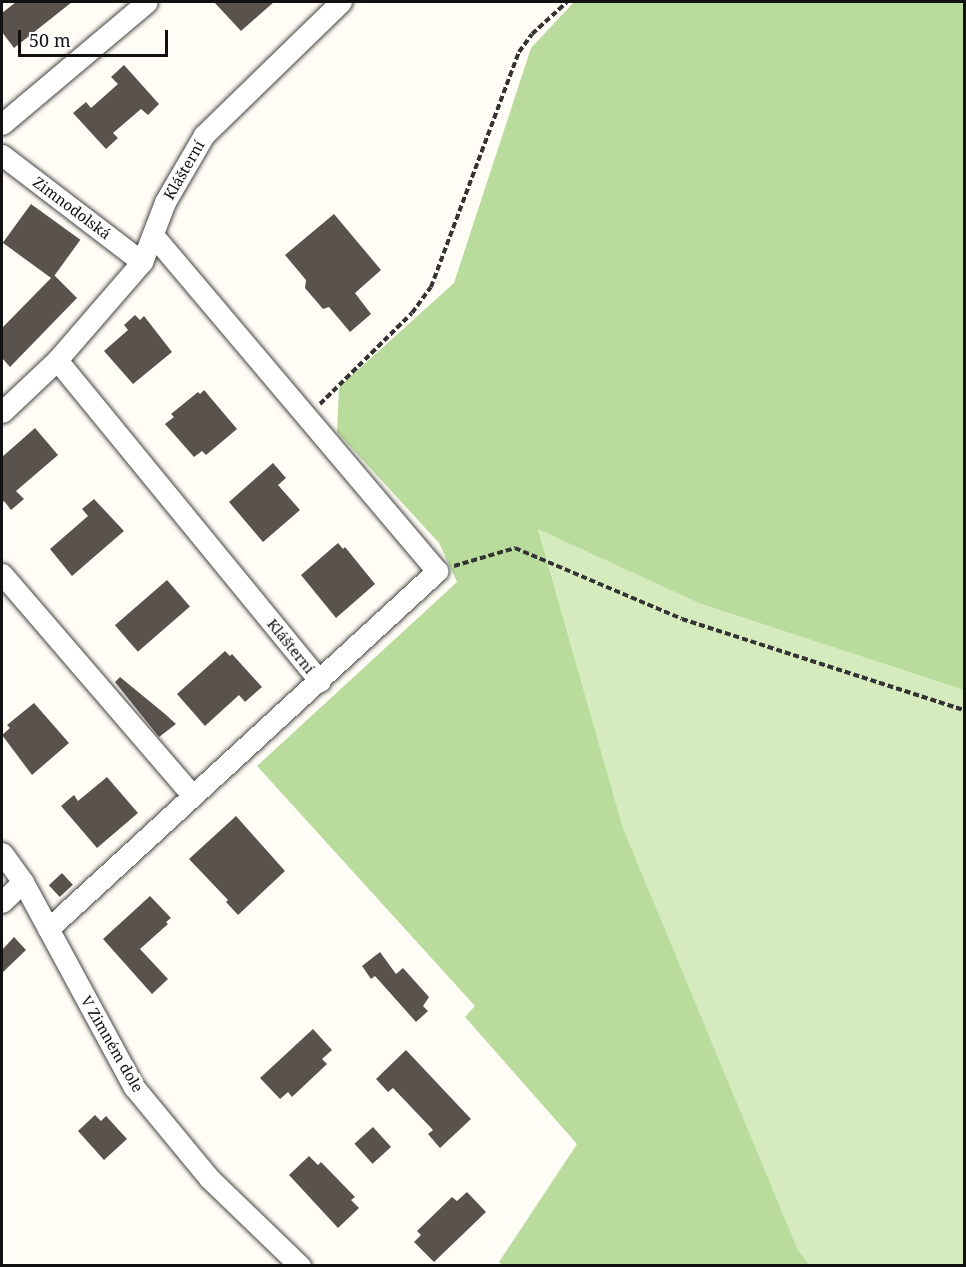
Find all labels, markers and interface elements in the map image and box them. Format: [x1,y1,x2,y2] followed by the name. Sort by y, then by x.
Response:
[21,18,171,56] scale bar
[29,28,71,52] text: 50 m
[160,137,208,203] street label: Klášterní
[30,173,114,243] street label: Zimnodolská
[263,615,319,677] street label: Klášterní
[77,993,147,1095] street label: V Zimném dole

